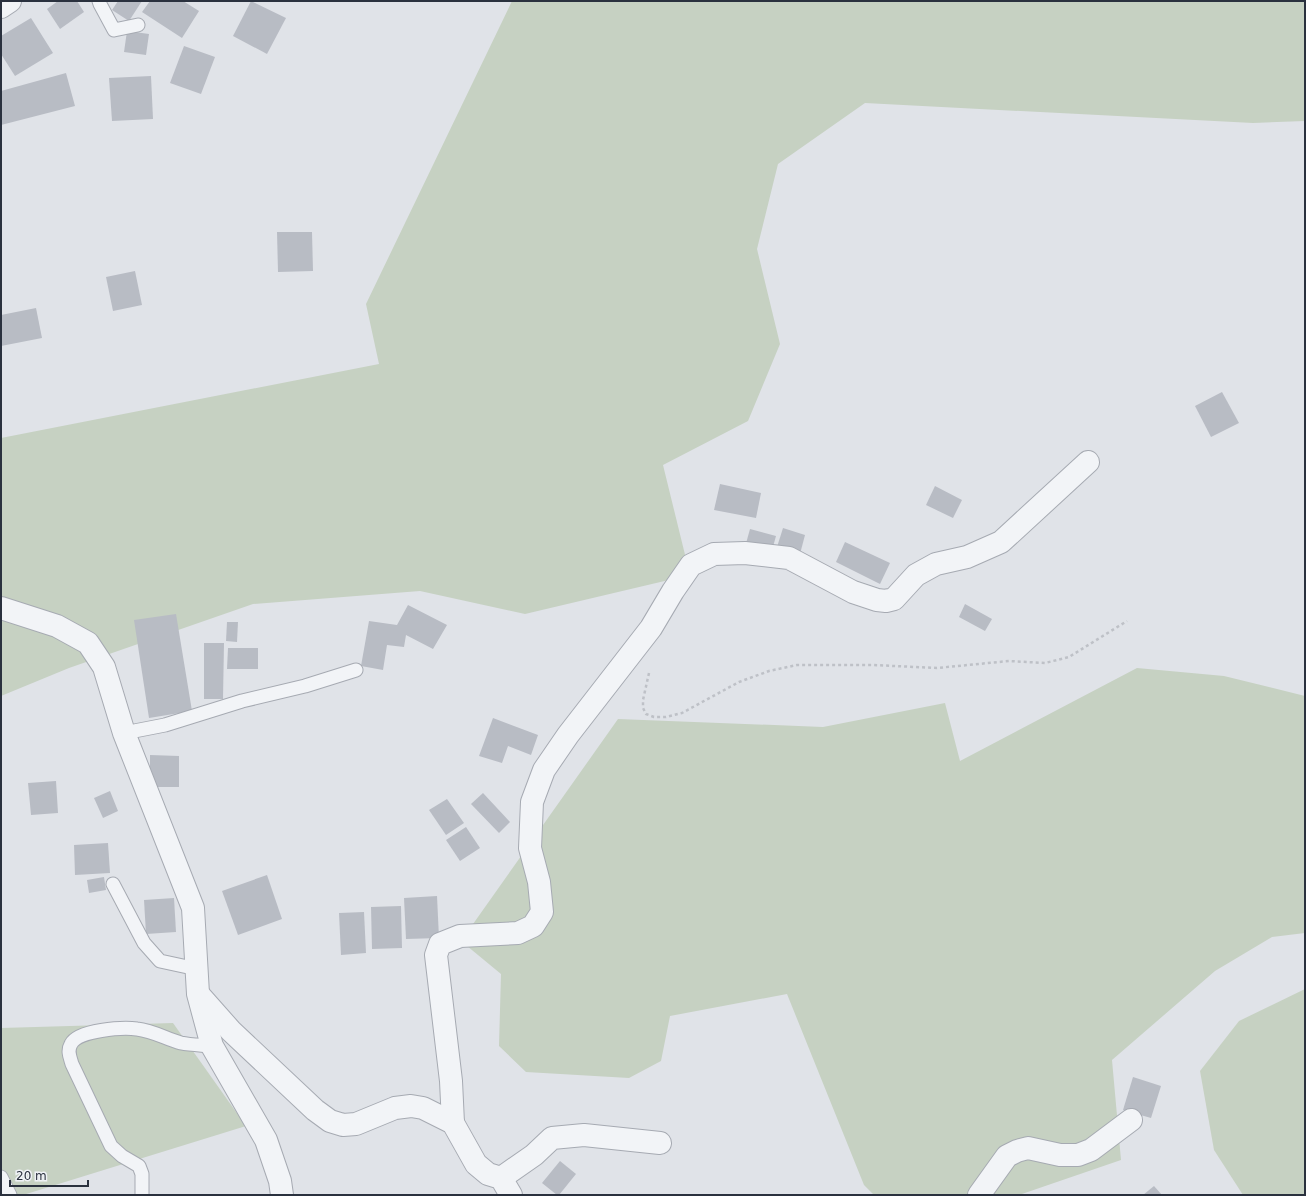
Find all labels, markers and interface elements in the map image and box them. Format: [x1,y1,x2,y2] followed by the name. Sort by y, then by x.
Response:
[10,1162,88,1188] scale bar
[16,1169,47,1183] text: 20 m

